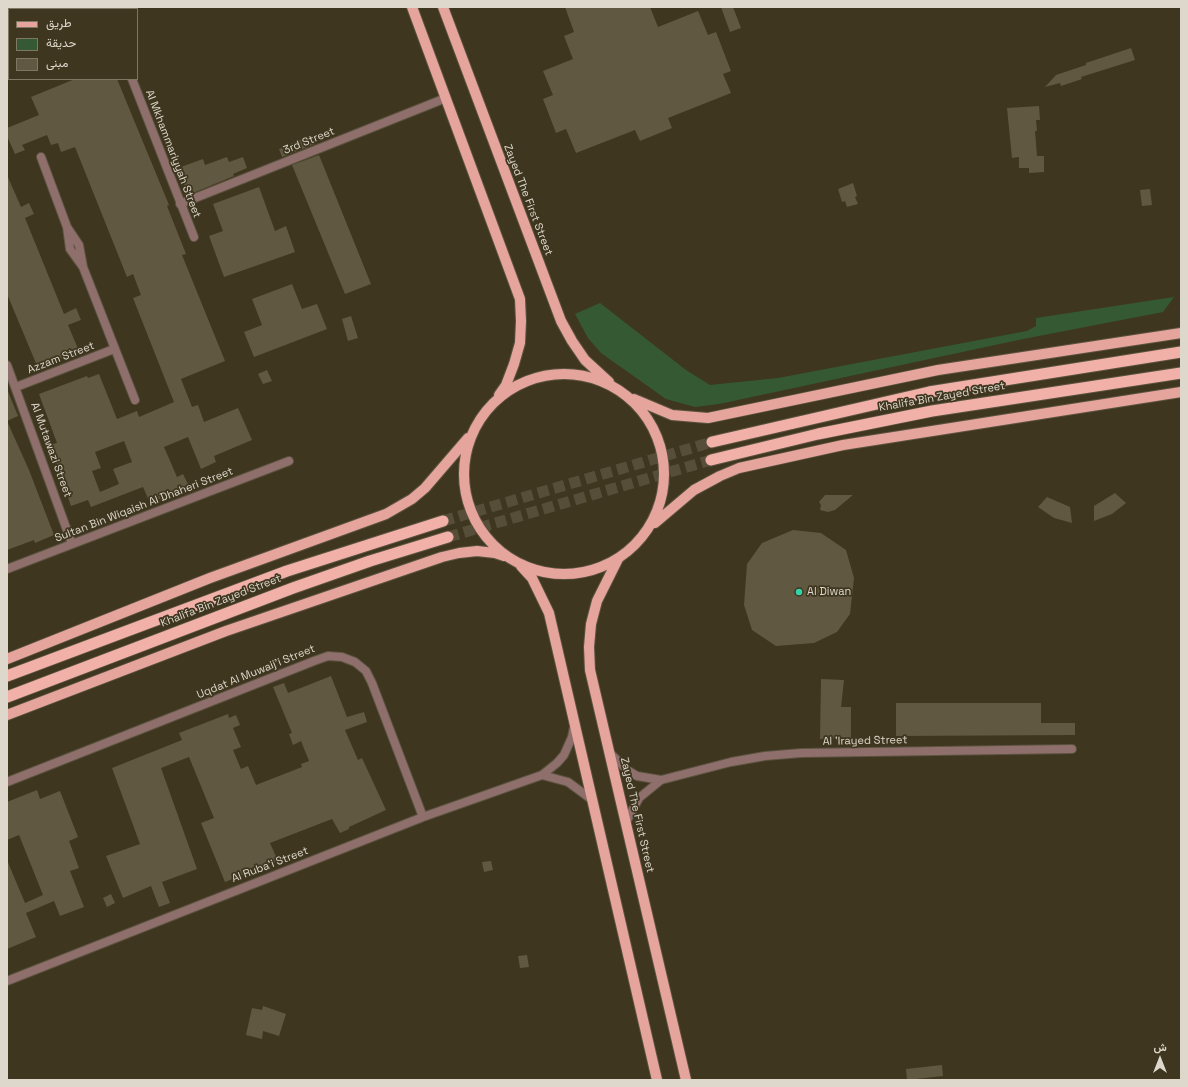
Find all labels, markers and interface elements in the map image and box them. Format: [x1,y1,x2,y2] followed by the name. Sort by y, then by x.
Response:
[8,8,138,80] legend
[46,15,71,31] text: طريق
[46,35,76,51] text: حديقة
[46,55,68,71] text: مبنى
[142,88,204,220] street label: Al Mkhammariyyah Street
[281,125,337,157] street label: 3rd Street
[501,143,555,257] street label: Zayed The First Street
[26,339,96,377] street label: Azzam Street
[878,379,1006,415] street label: Khalifa Bin Zayed Street
[28,401,74,499] street label: Al Mutawazi Street
[53,465,235,545] street label: Sultan Bin Wiqaish Al Dhaheri Street
[159,572,283,630] street label: Khalifa Bin Zayed Street
[807,585,851,599] place label: Al Diwan
[794,587,804,597] marker: Al Diwan
[195,642,317,702] street label: Uqdat Al Muwaij'i Street
[822,734,908,748] street label: Al 'Irayed Street
[617,756,657,874] street label: Zayed The First Street
[230,844,310,886] street label: Al Ruba'i Street
[1140,1039,1180,1079] north arrow
[1153,1040,1167,1054] text: ش

